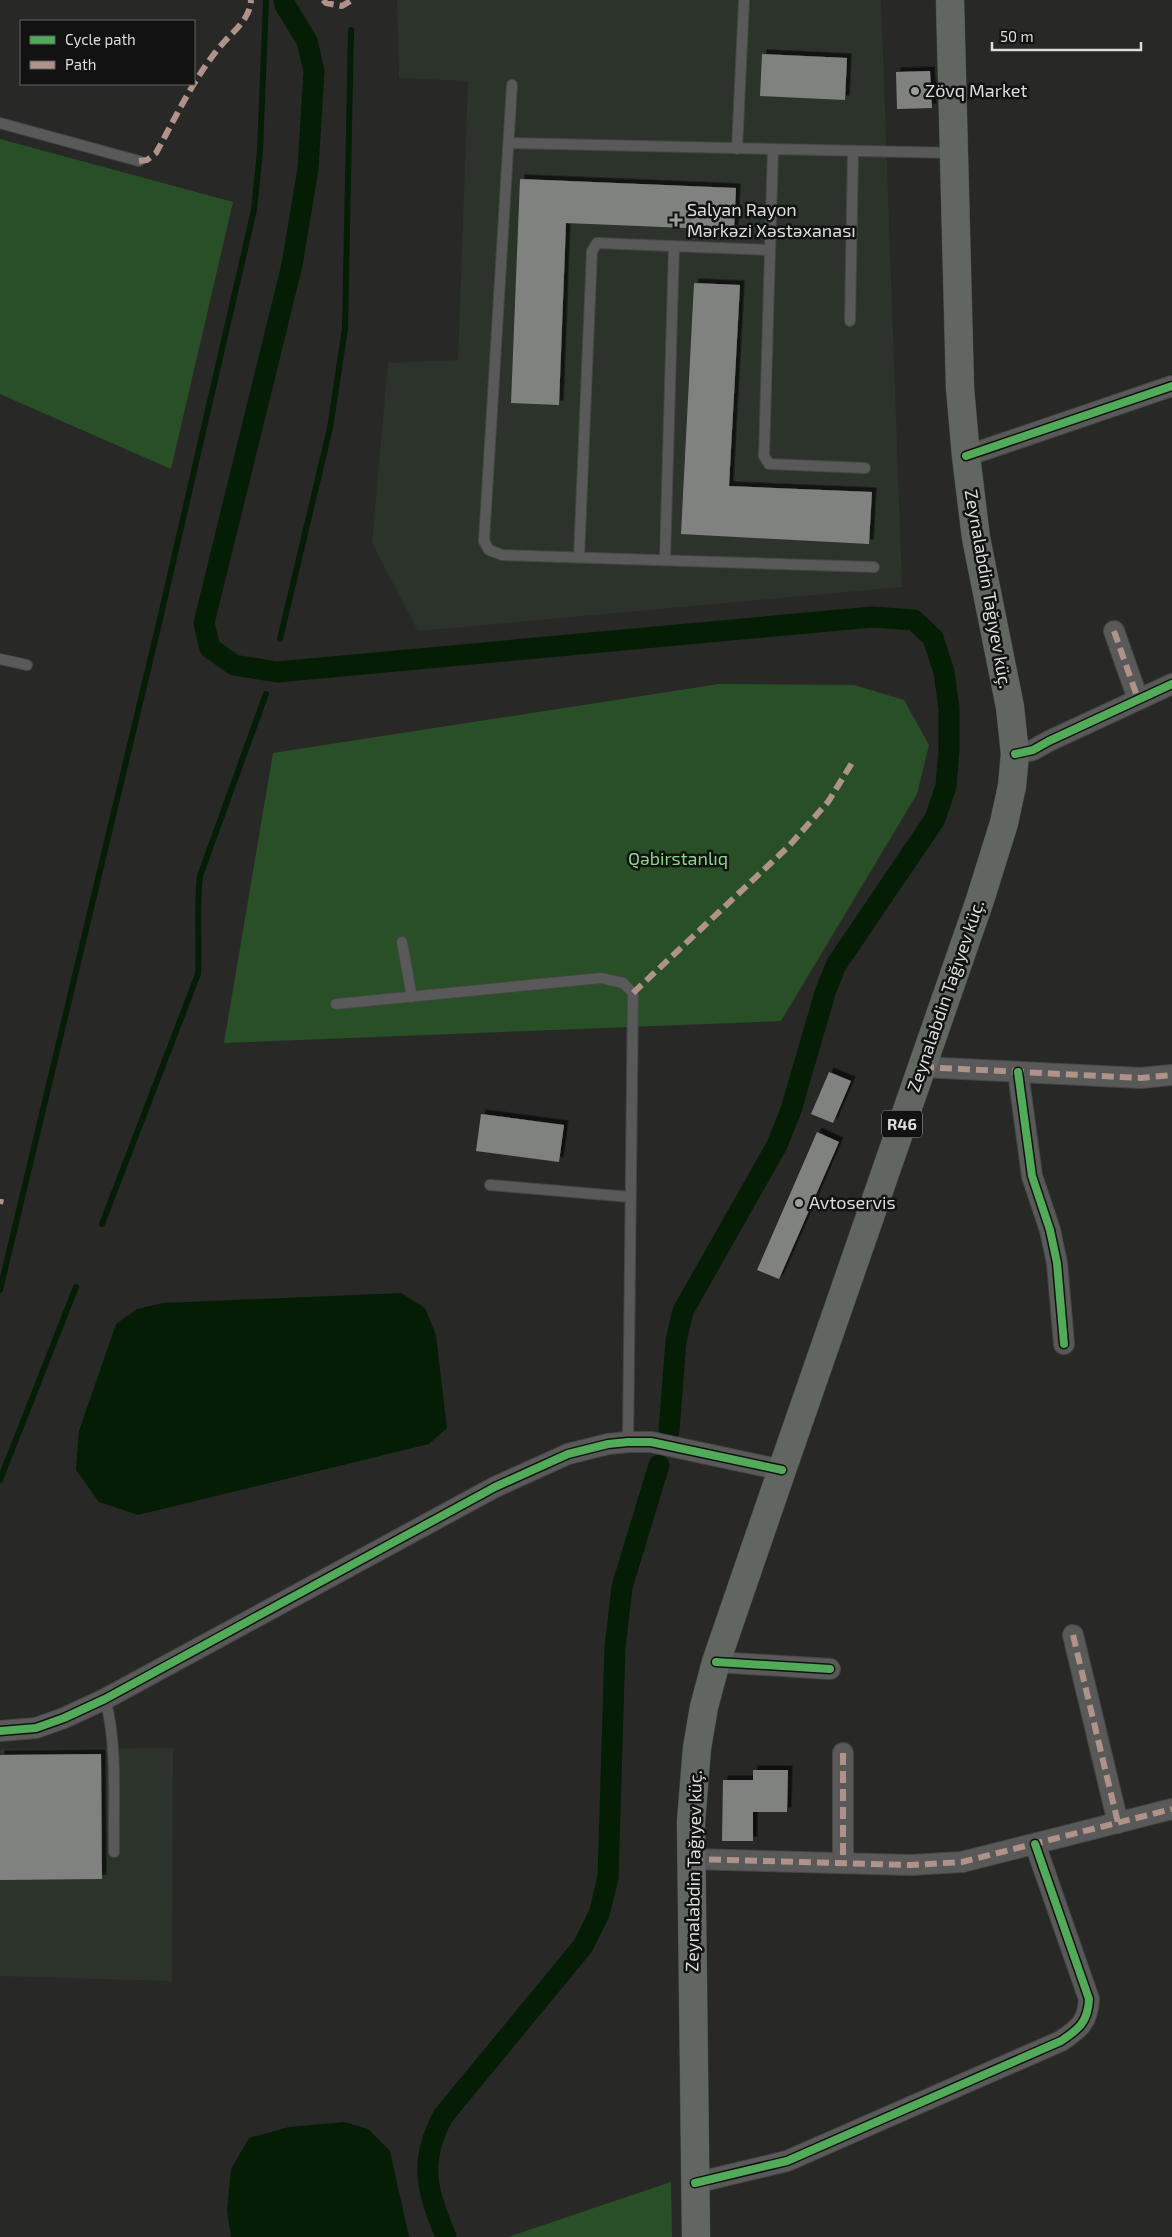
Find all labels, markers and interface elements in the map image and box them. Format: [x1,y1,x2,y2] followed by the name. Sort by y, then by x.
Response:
[20,20,195,85] legend
[992,20,1141,52] scale bar
[1000,27,1034,45] text: 50 m
[65,30,136,48] text: Cycle path
[65,55,96,73] text: Path
[925,79,1027,101] place label: Zövq Market
[909,85,921,97] marker: Zövq Market
[687,198,856,241] place label: Salyan Rayon Mərkəzi Xəstəxanası
[669,213,683,227] marker: Salyan Rayon Mərkəzi Xəstəxanası
[960,488,1017,690] street label: Zeynalabdin Tağıyev küç.
[628,847,728,869] park label: Qəbirstanlıq
[902,897,989,1095] street label: Zeynalabdin Tağıyev küç.
[882,1110,922,1138] road number: R46
[809,1191,896,1213] place label: Avtoservis
[793,1197,805,1209] marker: Avtoservis
[680,1770,707,1972] street label: Zeynalabdin Tağıyev küç.

